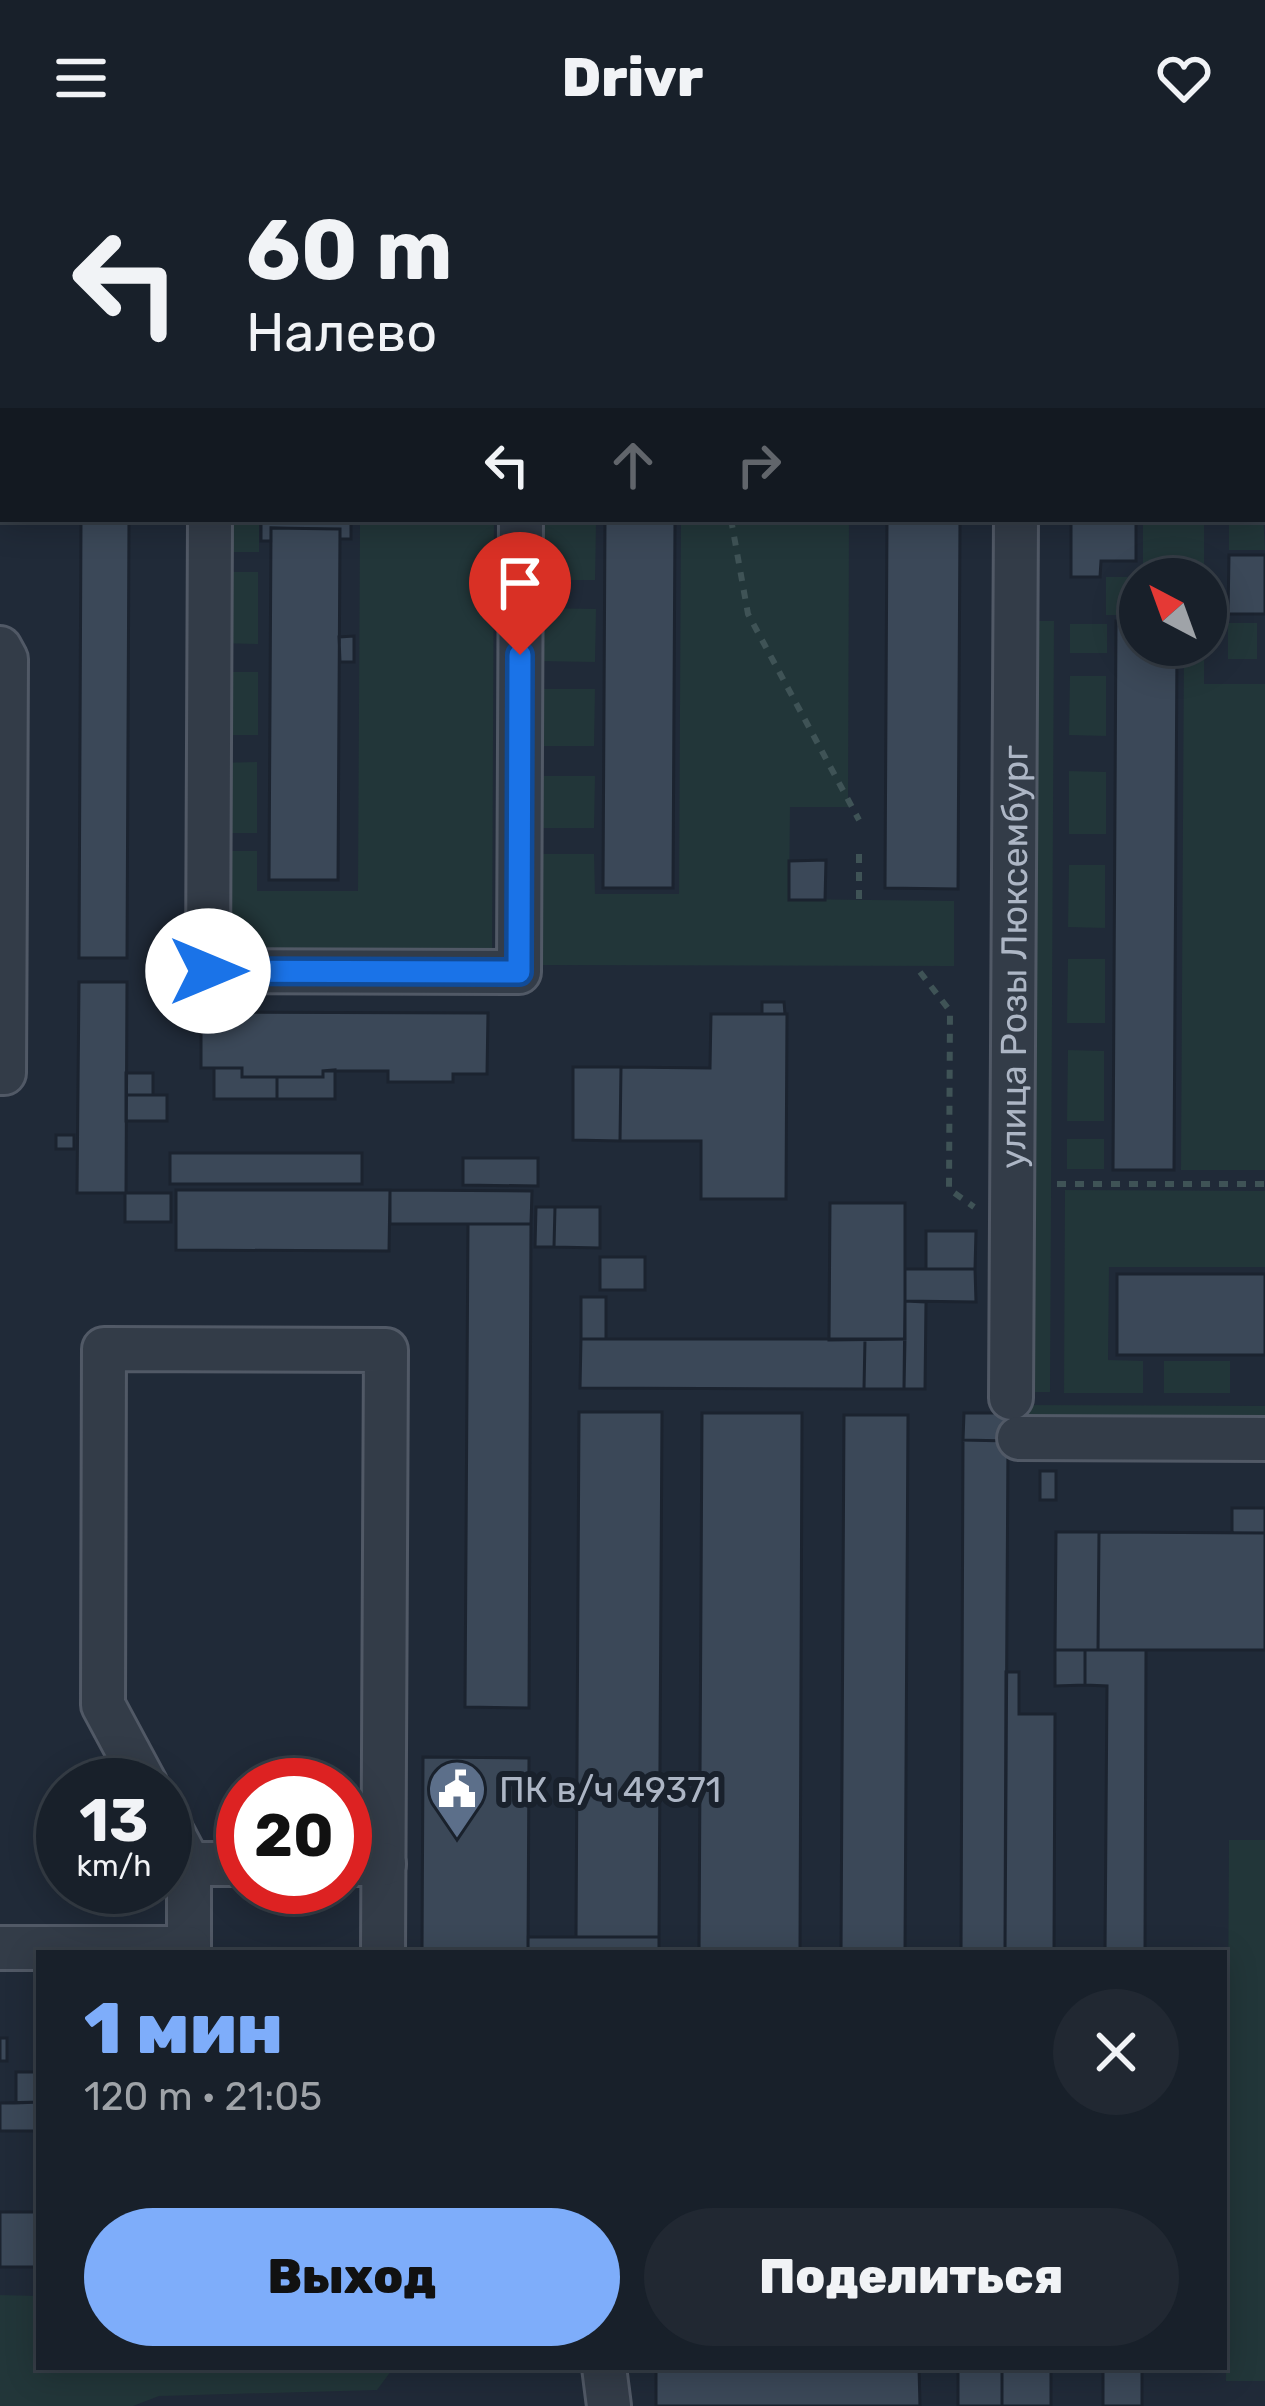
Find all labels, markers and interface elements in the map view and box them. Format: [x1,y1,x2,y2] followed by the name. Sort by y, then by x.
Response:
[48,45,114,111] icon: menu
[1151,45,1217,111] icon: heart
[562,46,703,110] text: Drivr
[246,200,453,300] text: 60 m
[48,204,204,360] icon: left
[246,301,437,365] text: Налево
[474,432,540,498] icon: left
[600,432,666,498] icon: ahead
[726,432,792,498] icon: right
[469,532,571,655] pin
[487,550,553,616] icon: arrive
[1119,558,1227,666] north arrow
[1119,558,1227,666] map controls
[991,745,1036,1169] street label: улица Розы Люксембург
[145,908,271,1034] position arrow
[216,1758,372,1914] speed limit sign: 20
[426,1758,488,1840] public building icon: ПК в/ч 49371
[499,1768,721,1811] place label: ПК в/ч 49371
[79,1785,149,1856] text: 13
[77,1848,151,1884] text: km/h
[84,1986,283,2071] text: 1 мин
[1053,1989,1179,2115] button: close
[84,2074,322,2120] text: 120 m · 21:05
[84,2208,620,2346] button: Выход
[644,2208,1179,2346] button: Поделиться

